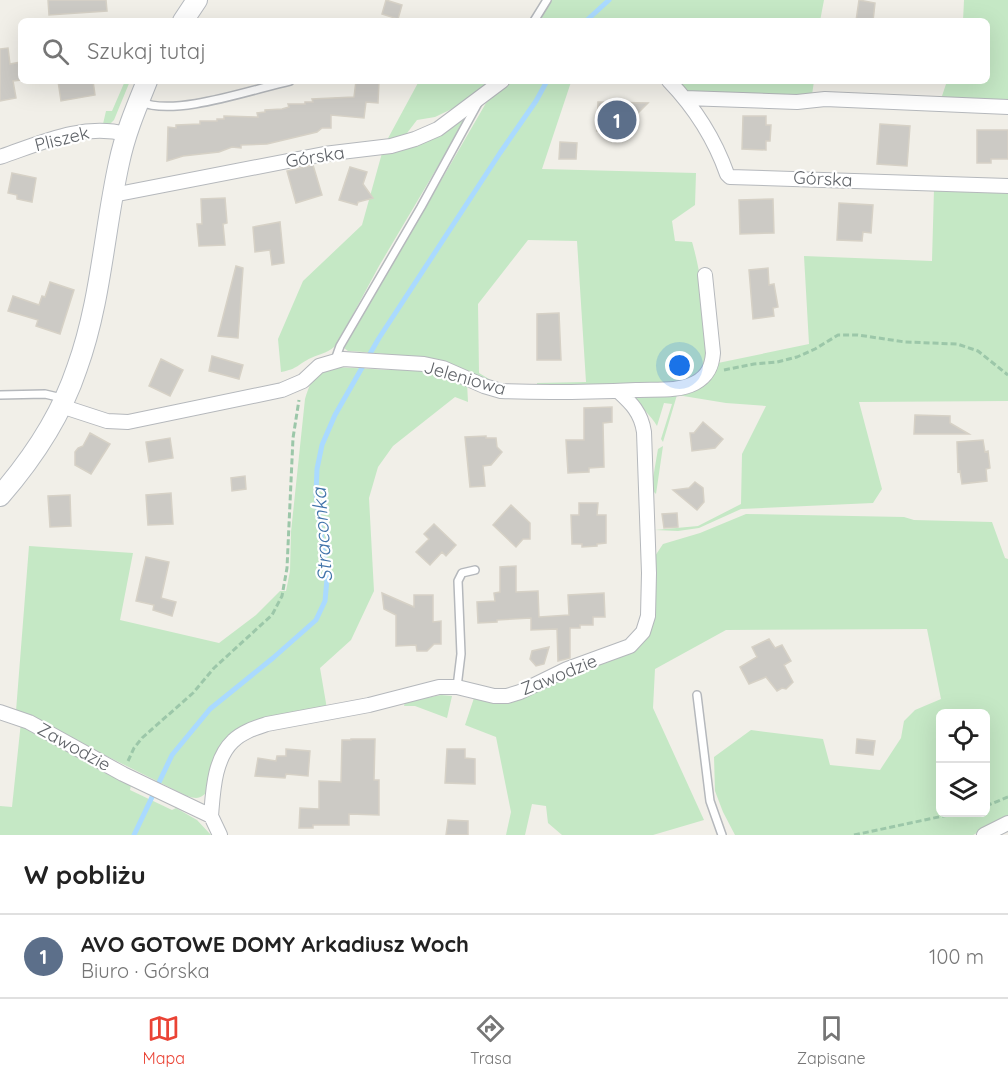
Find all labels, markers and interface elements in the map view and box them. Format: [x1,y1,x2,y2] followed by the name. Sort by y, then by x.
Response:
[18,18,990,84] search box
[39,35,72,68] icon: search
[87,37,206,65] text: Szukaj tutaj
[598,98,636,142] pin: 1
[32,121,92,156] street label: Pliszek
[284,141,346,172] street label: Górska
[793,165,853,192] street label: Górska
[665,351,694,380] your location
[421,355,509,400] street label: Jeleniowa
[306,485,337,583] water label: Straconka
[517,649,600,700] street label: Zawodzie
[936,709,990,817] map controls
[936,709,990,763] button: locate
[34,717,115,776] street label: Zawodzie
[936,763,990,817] button: layers
[24,858,146,891] text: W pobliżu
[81,930,469,958] text: AVO GOTOWE DOMY Arkadiusz Woch
[40,944,47,969] text: 1
[929,944,984,969] text: 100 m
[81,958,210,983] text: Biuro · Górska
[143,1012,185,1068] tab: Mapa
[470,1012,512,1068] tab: Trasa
[797,1012,865,1068] tab: Zapisane

